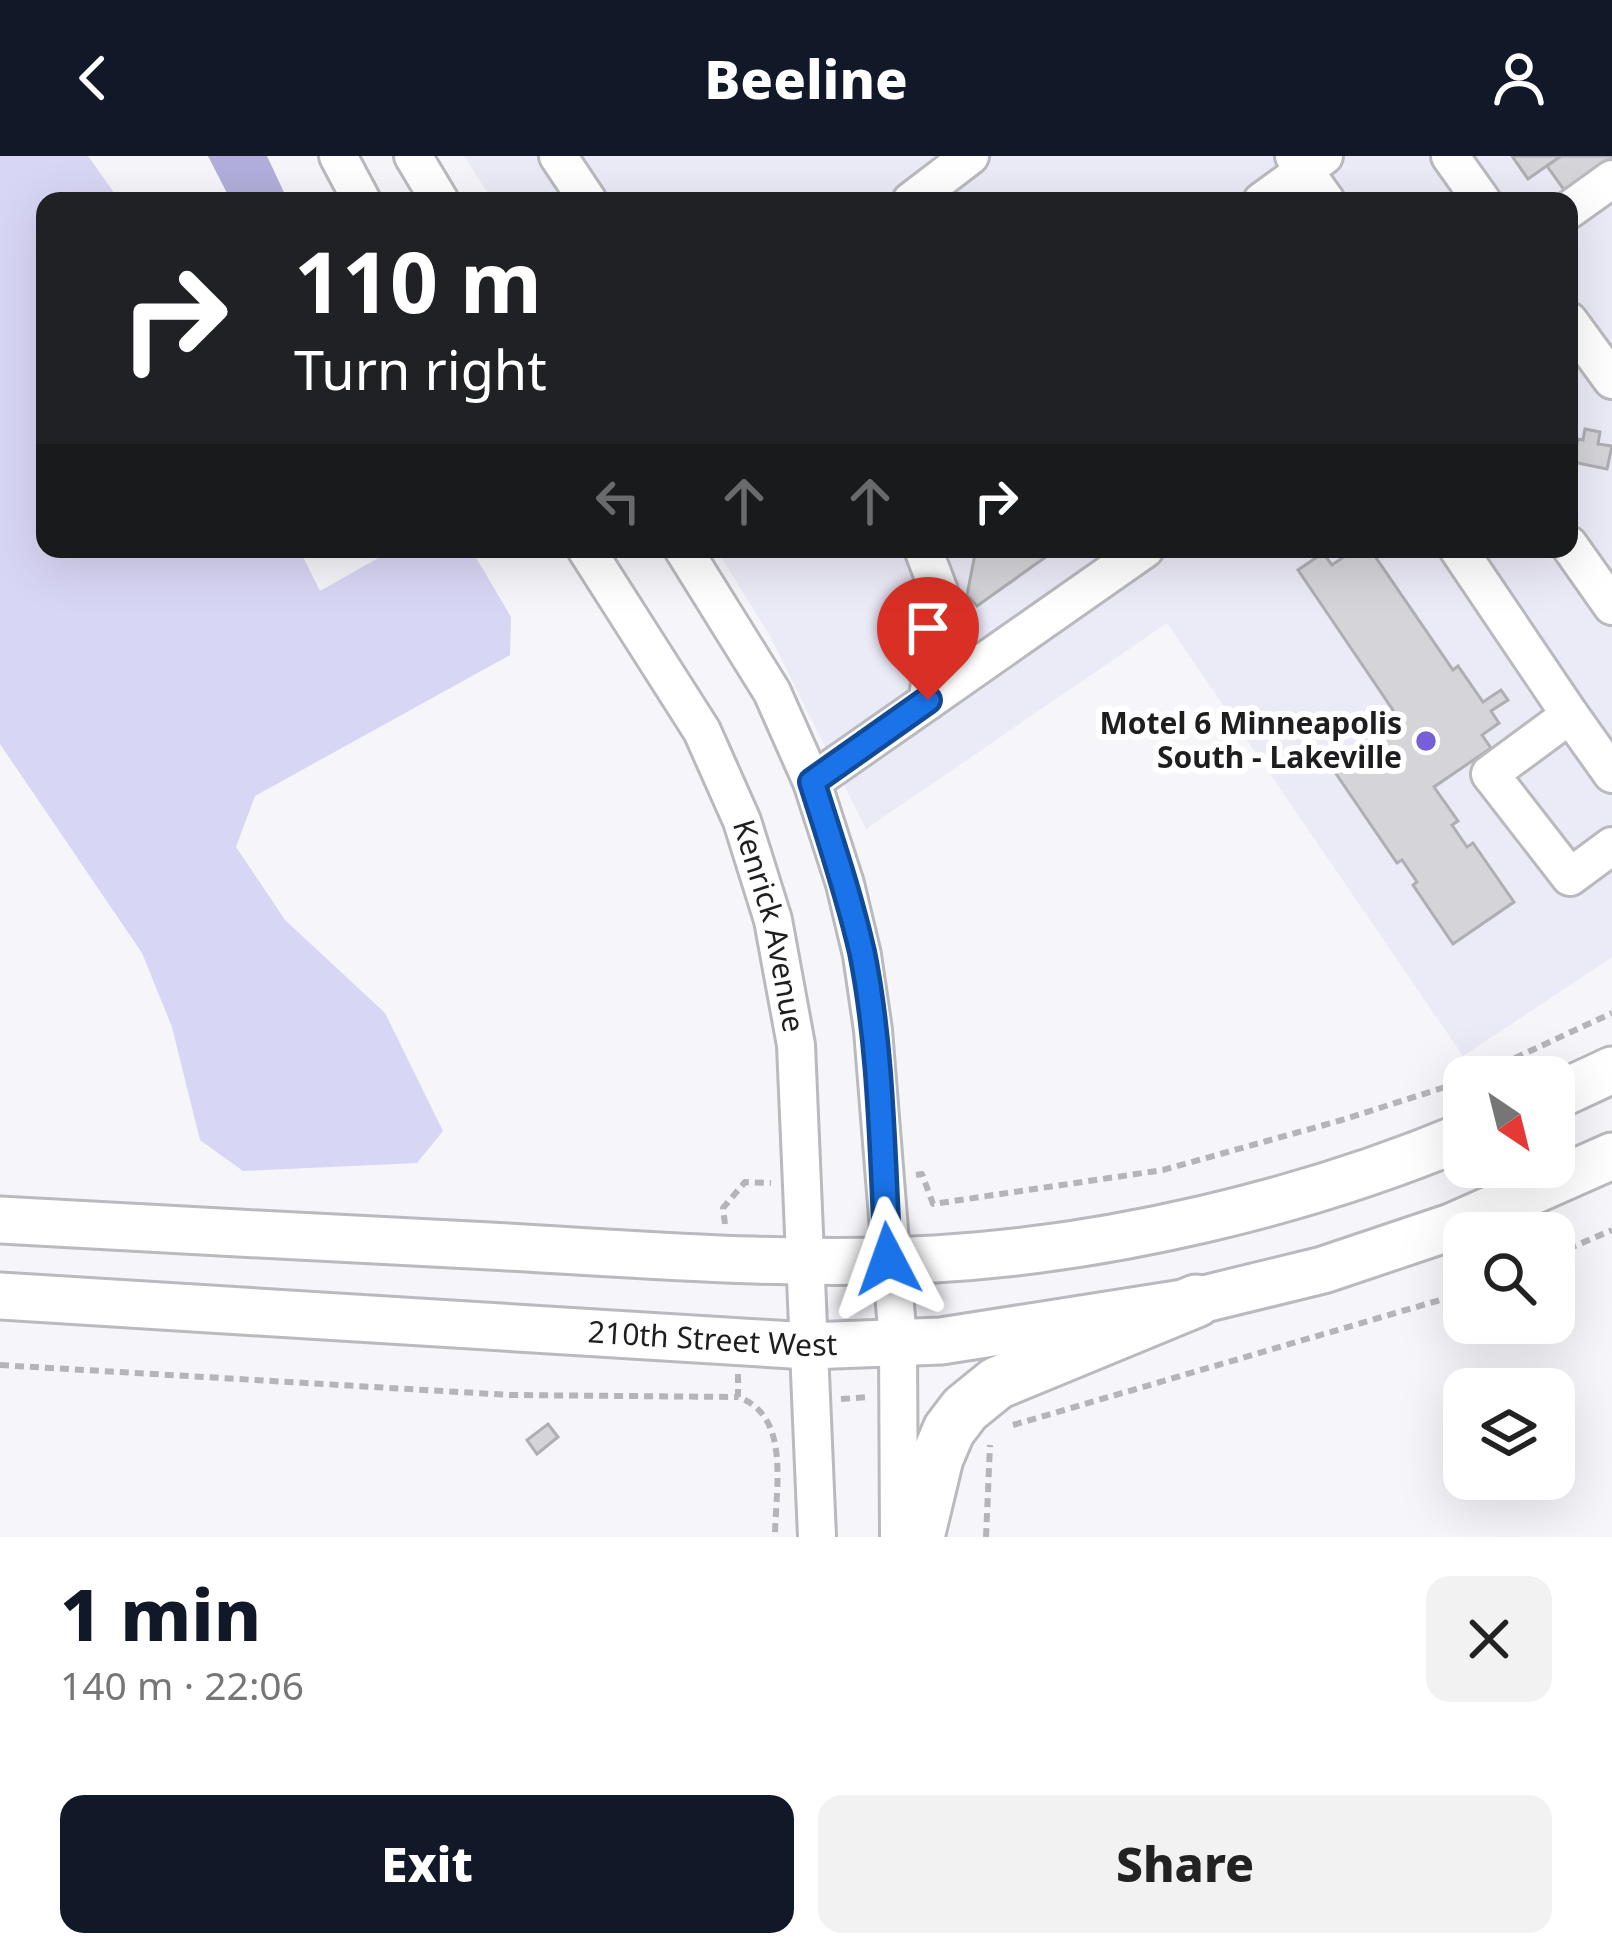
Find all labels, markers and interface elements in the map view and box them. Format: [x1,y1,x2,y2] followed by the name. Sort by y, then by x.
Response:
[704,41,908,115] text: Beeline
[60,45,126,111] icon: back
[1486,45,1552,111] icon: person
[294,223,542,338] text: 110 m
[96,240,252,396] icon: right
[294,332,547,406] text: Turn right
[585,468,651,534] icon: left
[711,468,777,534] icon: ahead
[837,468,903,534] icon: ahead
[963,468,1029,534] icon: right
[877,577,979,700] pin
[895,595,961,661] icon: arrive
[1100,702,1402,777] place label: Motel 6 Minneapolis South - Lakeville
[1413,728,1439,754] marker: Motel 6 Minneapolis South - Lakeville
[724,814,815,1035] street label: Kenrick Avenue
[1443,1056,1575,1188] north arrow
[1443,1056,1575,1500] map controls
[825,1196,951,1322] position arrow
[1443,1212,1575,1344] button: search
[587,1310,838,1365] street label: 210th Street West
[1443,1368,1575,1500] button: layers
[60,1564,261,1662] text: 1 min
[1426,1576,1552,1702] button: close
[60,1658,304,1711] text: 140 m · 22:06
[60,1795,794,1933] button: Exit
[818,1795,1552,1933] button: Share

